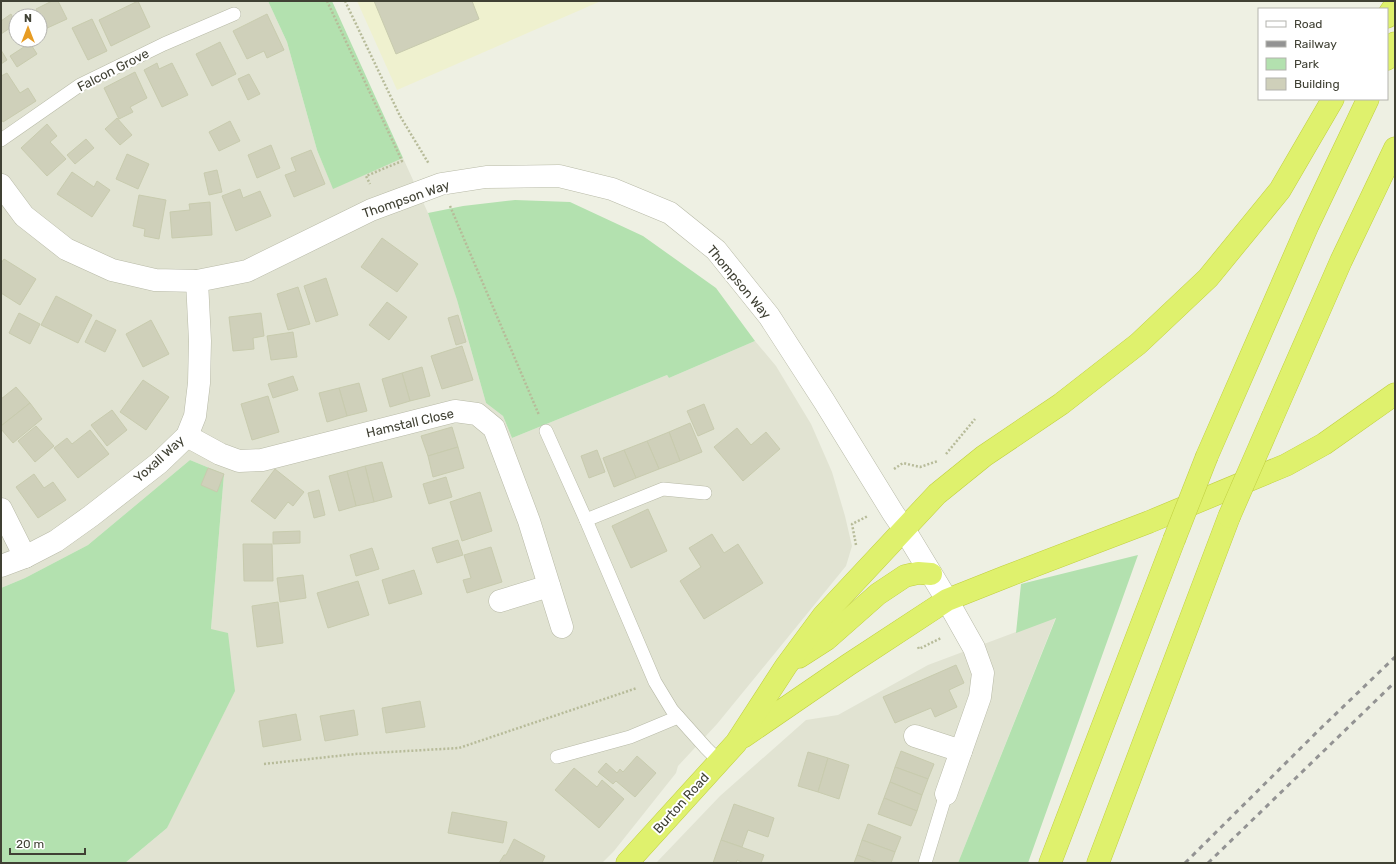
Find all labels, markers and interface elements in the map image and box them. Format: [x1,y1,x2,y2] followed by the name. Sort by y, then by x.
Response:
[8,8,48,48] north arrow
[1258,8,1388,100] legend
[24,12,32,25] text: N
[1294,17,1322,31] text: Road
[1294,37,1337,51] text: Railway
[75,46,151,94] street label: Falcon Grove
[1294,57,1320,71] text: Park
[1294,77,1340,91] text: Building
[360,177,452,221] street label: Thompson Way
[704,242,774,322] street label: Thompson Way
[365,406,455,440] street label: Hamstall Close
[131,433,187,485] street label: Yoxall Way
[650,770,712,836] street label: Burton Road
[10,830,85,856] scale bar
[16,837,44,851] text: 20 m

